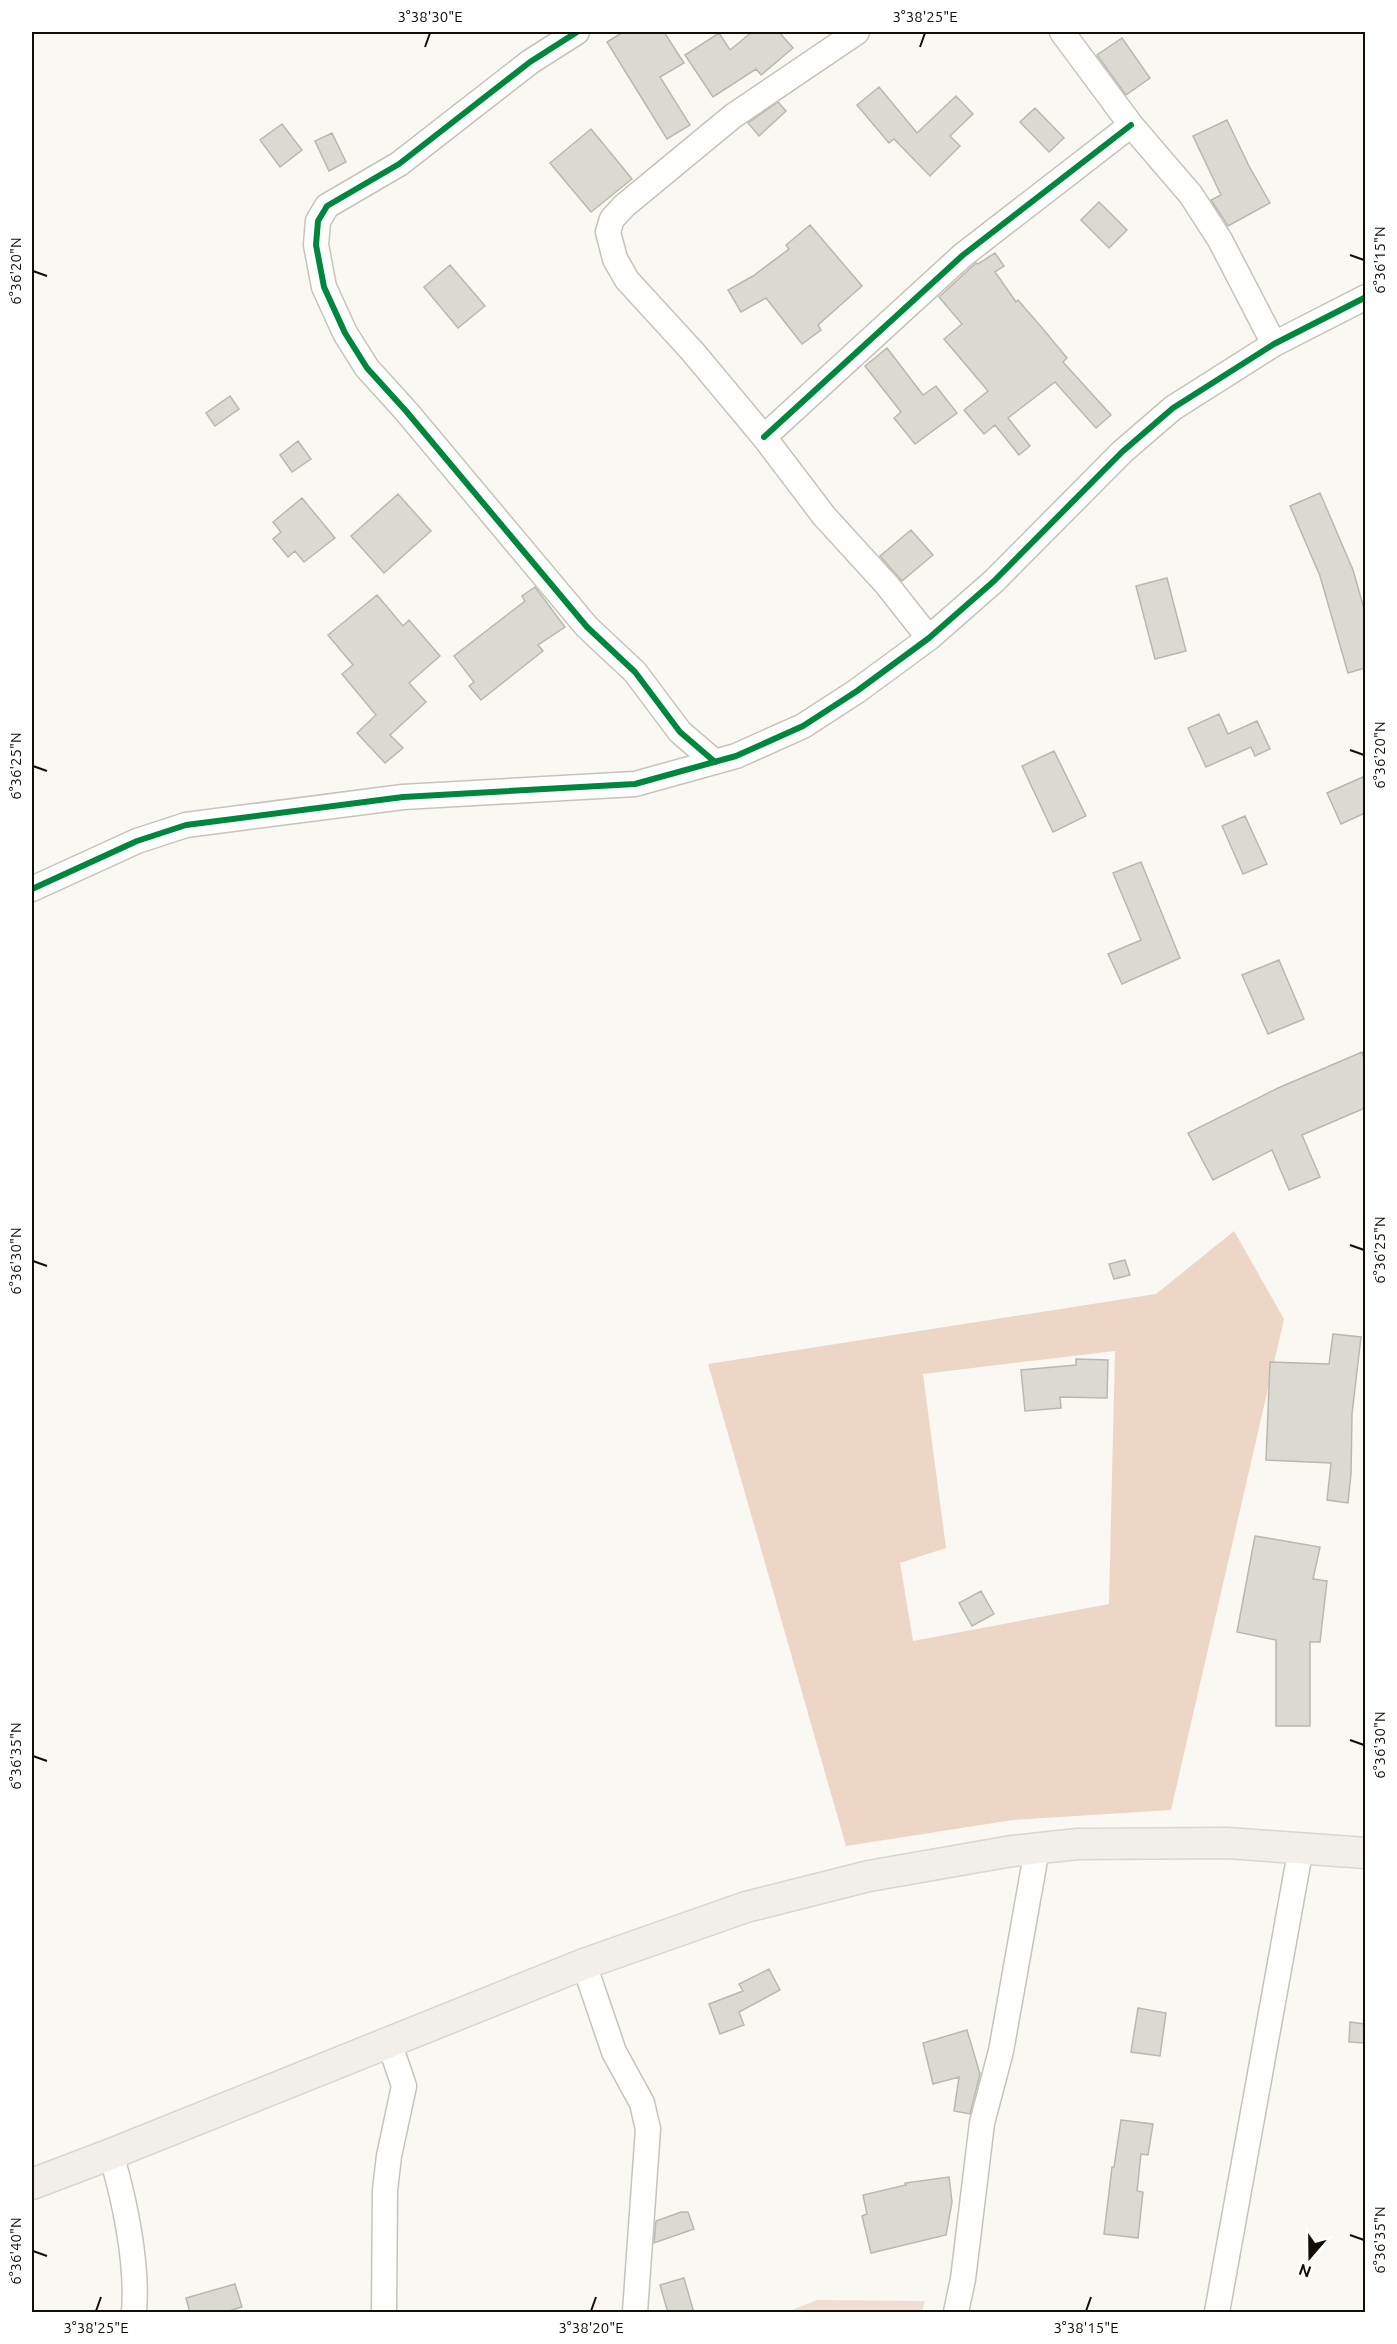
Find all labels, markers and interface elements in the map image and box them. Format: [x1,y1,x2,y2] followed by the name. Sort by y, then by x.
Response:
[397,8,463,25] text: 3°38'30"E
[892,8,958,25] text: 3°38'25"E
[1371,226,1388,294] text: 6°36'15"N
[7,237,24,305] text: 6°36'20"N
[1371,721,1388,789] text: 6°36'20"N
[7,732,24,800] text: 6°36'25"N
[1371,1216,1388,1284] text: 6°36'25"N
[7,1227,24,1295] text: 6°36'30"N
[1371,1711,1388,1779] text: 6°36'30"N
[7,1722,24,1790] text: 6°36'35"N
[1371,2206,1388,2274] text: 6°36'35"N
[7,2217,24,2285] text: 6°36'40"N
[1280,2227,1340,2287] north arrow
[1296,2261,1314,2282] text: N
[63,2319,129,2336] text: 3°38'25"E
[558,2319,624,2336] text: 3°38'20"E
[1053,2319,1119,2336] text: 3°38'15"E

